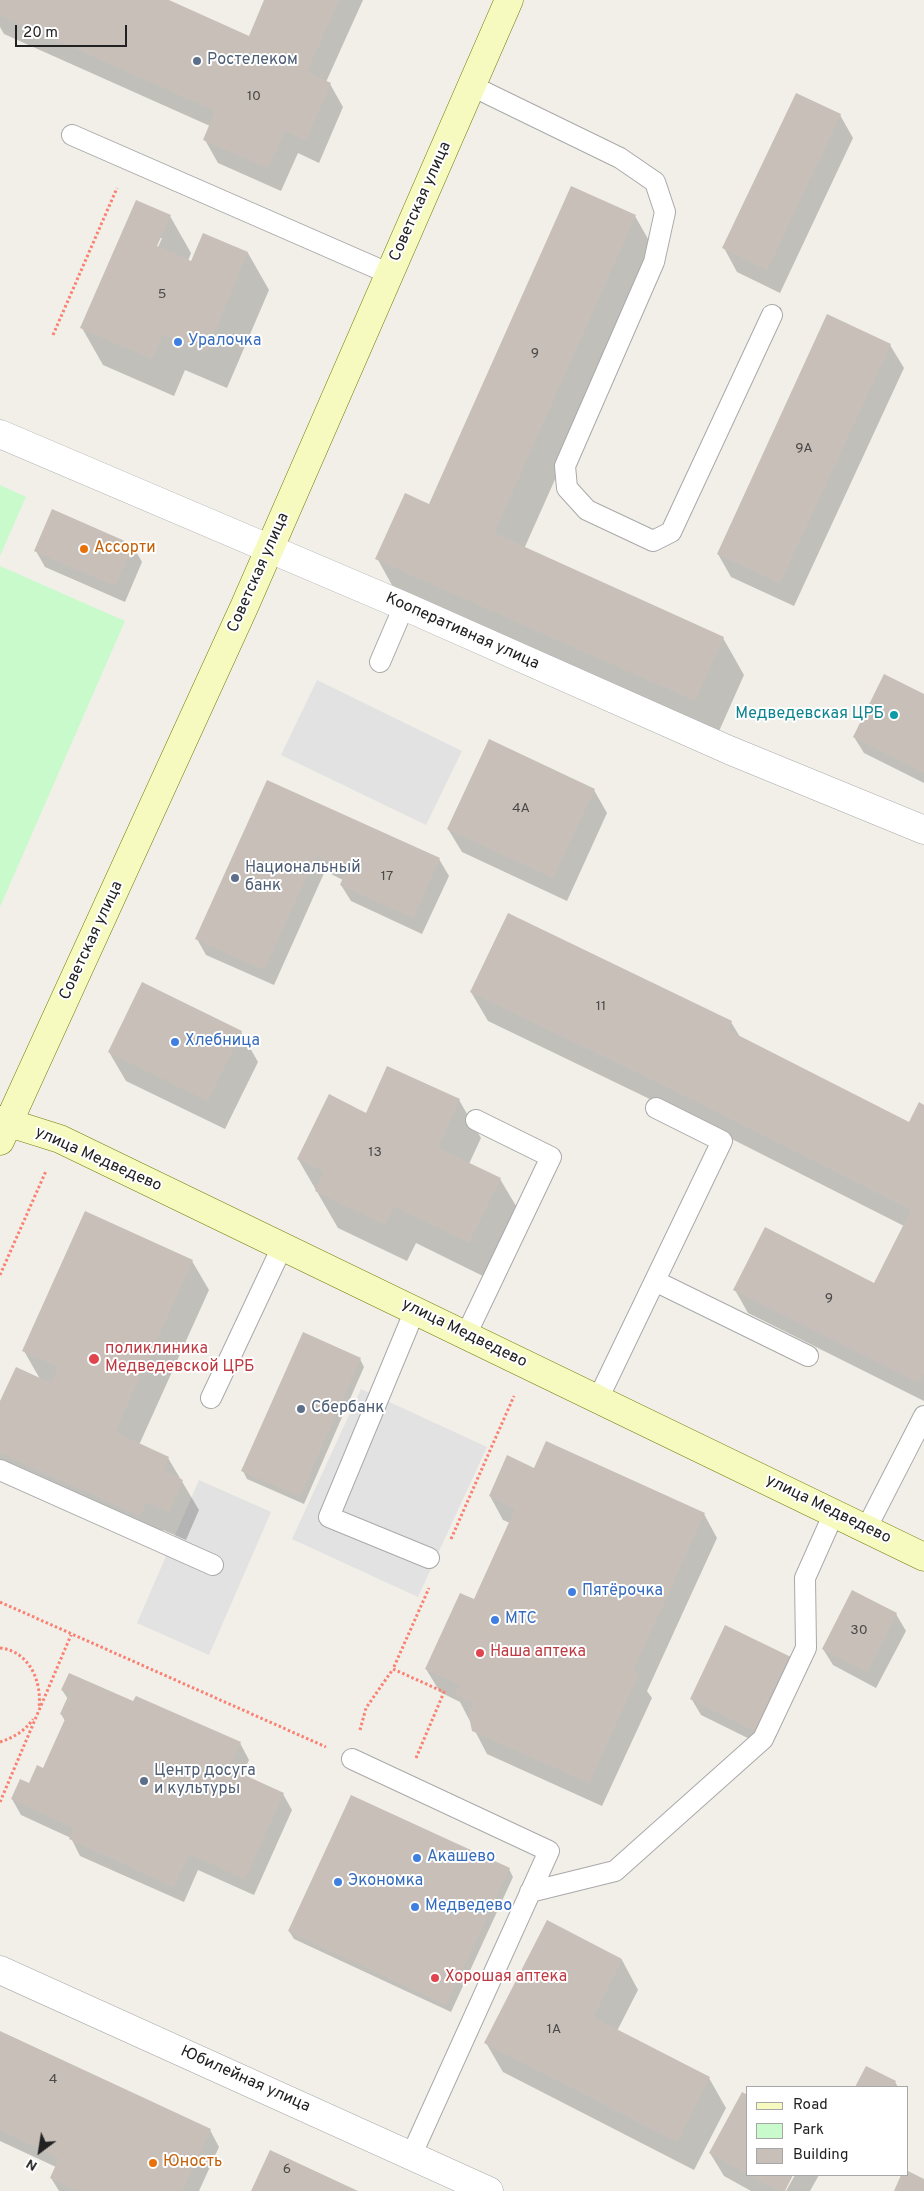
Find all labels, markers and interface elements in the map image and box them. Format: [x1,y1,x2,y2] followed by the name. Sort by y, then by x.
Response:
[18,15,130,47] scale bar
[23,24,58,43] text: 20 m
[207,51,298,71] place label: Ростелеком
[191,55,203,67] marker: Ростелеком
[247,89,261,105] house number: 10
[386,139,456,265] street label: Советская улица
[158,287,166,303] house number: 5
[188,332,261,352] place label: Уралочка
[172,336,184,348] marker: Уралочка
[531,346,539,362] house number: 9
[795,441,813,457] house number: 9А
[224,510,294,636] street label: Советская улица
[94,539,156,559] place label: Ассорти
[78,543,90,555] marker: Ассорти
[382,589,542,675] street label: Кооперативная улица
[735,705,884,725] place label: Медведевская ЦРБ
[888,709,900,721] marker: Медведевская ЦРБ
[512,801,530,817] house number: 4А
[245,859,361,897] place label: Национальный банк
[381,869,393,885] house number: 17
[229,872,241,884] marker: Национальный банк
[56,879,128,1003] street label: Советская улица
[596,999,606,1015] house number: 11
[185,1032,260,1052] place label: Хлебница
[169,1036,181,1048] marker: Хлебница
[32,1123,164,1197] street label: улица Медведево
[368,1145,382,1161] house number: 13
[825,1291,833,1307] house number: 9
[398,1295,530,1373] street label: улица Медведево
[105,1340,255,1378] place label: поликлиника Медведевской ЦРБ
[87,1352,101,1366] marker: поликлиника Медведевской ЦРБ
[311,1399,384,1419] place label: Сбербанк
[295,1403,307,1415] marker: Сбербанк
[762,1471,894,1549] street label: улица Медведево
[582,1582,663,1602] place label: Пятёрочка
[566,1586,578,1598] marker: Пятёрочка
[505,1610,537,1630] place label: МТС
[489,1614,501,1626] marker: МТС
[850,1623,868,1639] house number: 30
[490,1643,586,1663] place label: Наша аптека
[474,1647,486,1659] marker: Наша аптека
[154,1762,256,1800] place label: Центр досуга и культуры
[138,1775,150,1787] marker: Центр досуга и культуры
[427,1848,495,1868] place label: Акашево
[411,1852,423,1864] marker: Акашево
[348,1872,423,1892] place label: Экономка
[332,1876,344,1888] marker: Экономка
[425,1897,512,1917] place label: Медведево
[409,1901,421,1913] marker: Медведево
[445,1968,567,1988] place label: Хорошая аптека
[429,1972,441,1984] marker: Хорошая аптека
[547,2022,561,2038] house number: 1А
[177,2043,313,2117] street label: Юбилейная улица
[49,2072,57,2088] house number: 4
[746,2086,909,2176] legend
[793,2096,828,2115] text: Road
[793,2121,824,2140] text: Park
[15,2126,65,2176] north arrow
[793,2146,848,2165] text: Building
[163,2153,222,2173] place label: Юность
[23,2154,41,2174] text: N
[147,2157,159,2169] marker: Юность
[283,2162,291,2178] house number: 6

